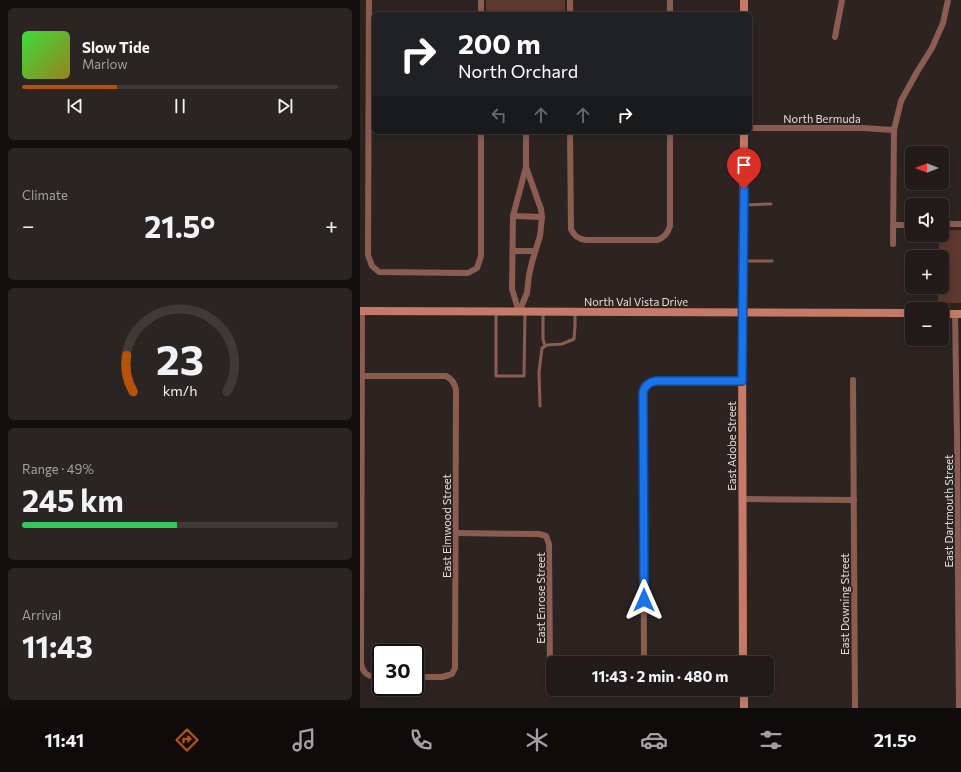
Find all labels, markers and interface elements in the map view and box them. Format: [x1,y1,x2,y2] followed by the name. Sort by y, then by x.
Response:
[458,26,541,60] text: 200 m
[392,28,444,80] icon: right
[82,38,150,56] text: Slow Tide
[82,56,128,72] text: Marlow
[458,60,578,82] text: North Orchard
[64,95,86,117] icon: previous
[169,95,191,117] icon: pause
[274,95,296,117] icon: next
[488,104,510,126] icon: left
[530,104,552,126] icon: ahead
[572,104,594,126] icon: ahead
[614,104,636,126] icon: right
[783,112,861,125] street label: North Bermuda
[905,146,949,190] north arrow
[905,146,949,346] map controls
[727,148,761,189] pin
[733,154,755,176] icon: arrive
[22,187,68,203] text: Climate
[905,198,949,242] button: sound
[144,207,215,244] text: 21.5°
[22,212,35,239] text: −
[325,212,338,239] text: +
[905,250,949,294] button: +
[584,295,688,308] street label: North Val Vista Drive
[905,302,949,346] button: −
[156,333,204,384] text: 23
[163,381,197,399] text: km/h
[725,401,738,491] street label: East Adobe Street
[942,454,955,567] street label: East Dartmouth Street
[22,461,94,477] text: Range · 49%
[440,474,453,578] street label: East Elmwood Street
[22,481,124,518] text: 245 km
[534,552,547,644] street label: East Enrose Street
[838,553,851,655] street label: East Downing Street
[623,579,665,621] position arrow
[22,607,61,623] text: Arrival
[22,627,93,664] text: 11:43
[372,644,424,696] speed limit sign: 30
[592,667,728,685] text: 11:43 · 2 min · 480 m
[173,726,201,754] icon: directions
[290,726,318,754] icon: music
[407,726,435,754] icon: phone
[523,726,551,754] icon: climate
[640,726,668,754] icon: car
[757,726,785,754] icon: filters
[44,729,84,751] text: 11:41
[874,729,917,751] text: 21.5°

